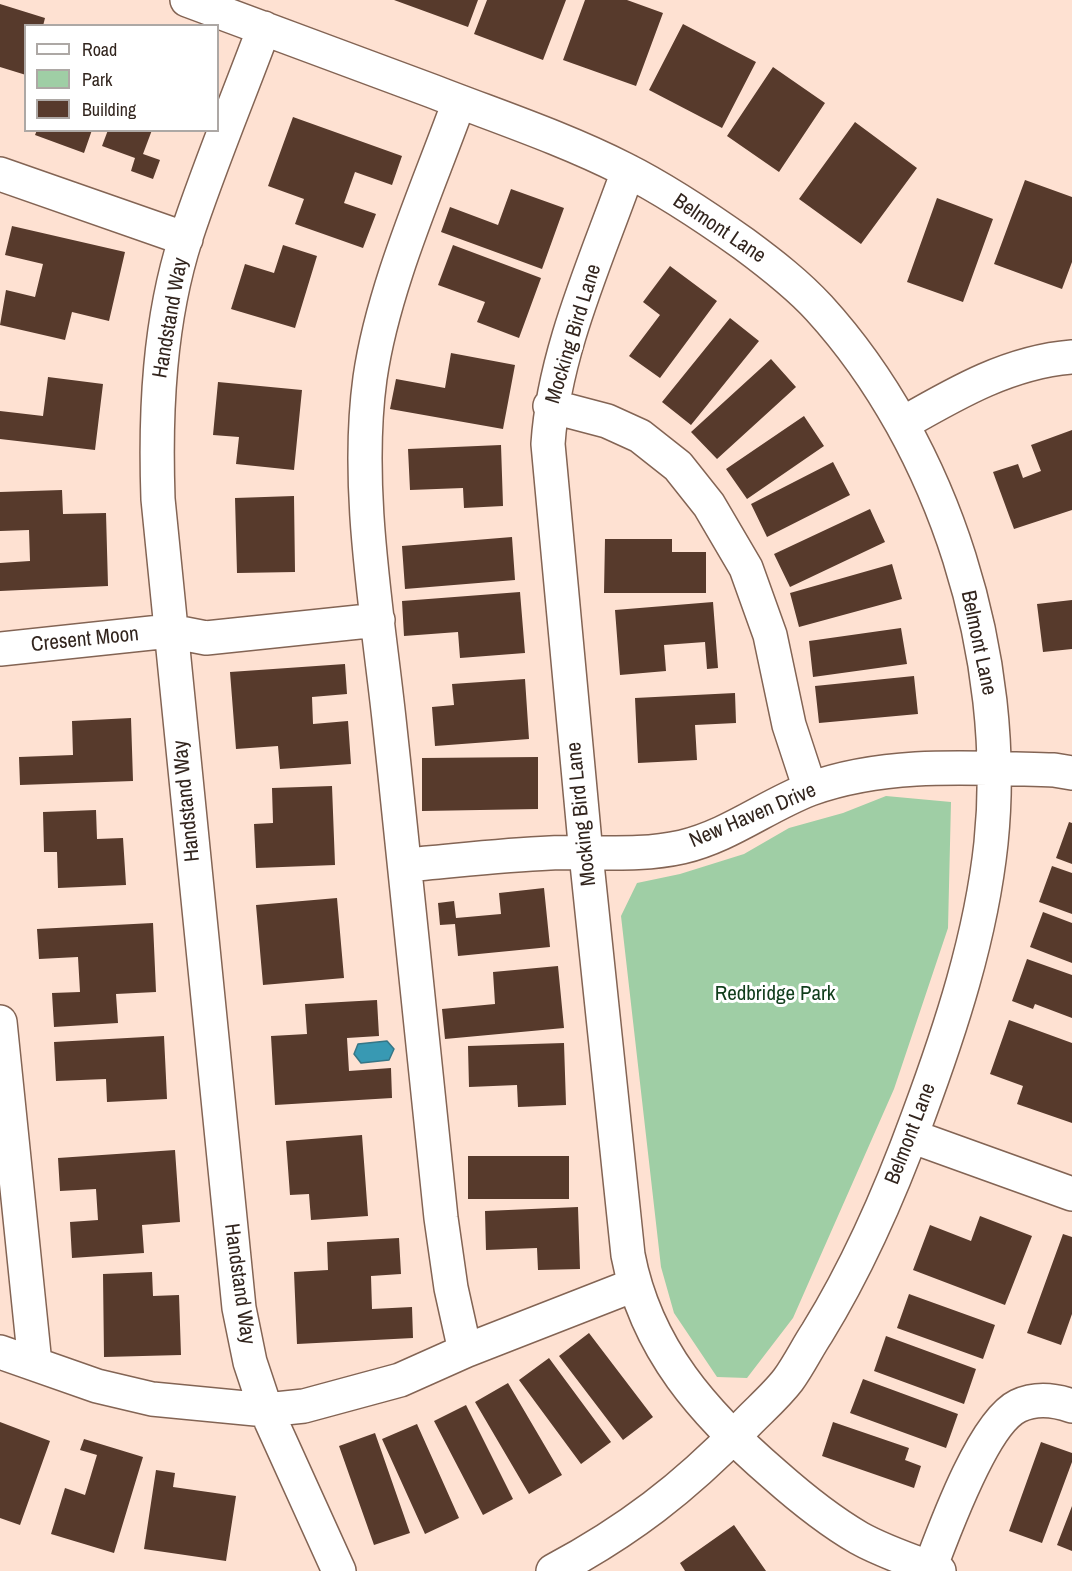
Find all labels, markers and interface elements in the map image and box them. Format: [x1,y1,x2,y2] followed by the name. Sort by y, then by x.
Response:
[24,24,219,132] legend
[82,37,117,62] text: Road
[82,67,112,92] text: Park
[82,97,136,122] text: Building
[668,189,770,269] street label: Belmont Lane
[148,256,194,380] street label: Handstand Way
[541,261,607,407] street label: Mocking Bird Lane
[955,588,1001,698] street label: Belmont Lane
[30,622,140,658] street label: Cresent Moon
[168,739,206,863] street label: Handstand Way
[562,741,602,887] street label: Mocking Bird Lane
[686,778,820,854] street label: New Haven Drive
[715,981,835,1007] park label: Redbridge Park
[880,1080,942,1188] street label: Belmont Lane
[218,1222,260,1346] street label: Handstand Way

